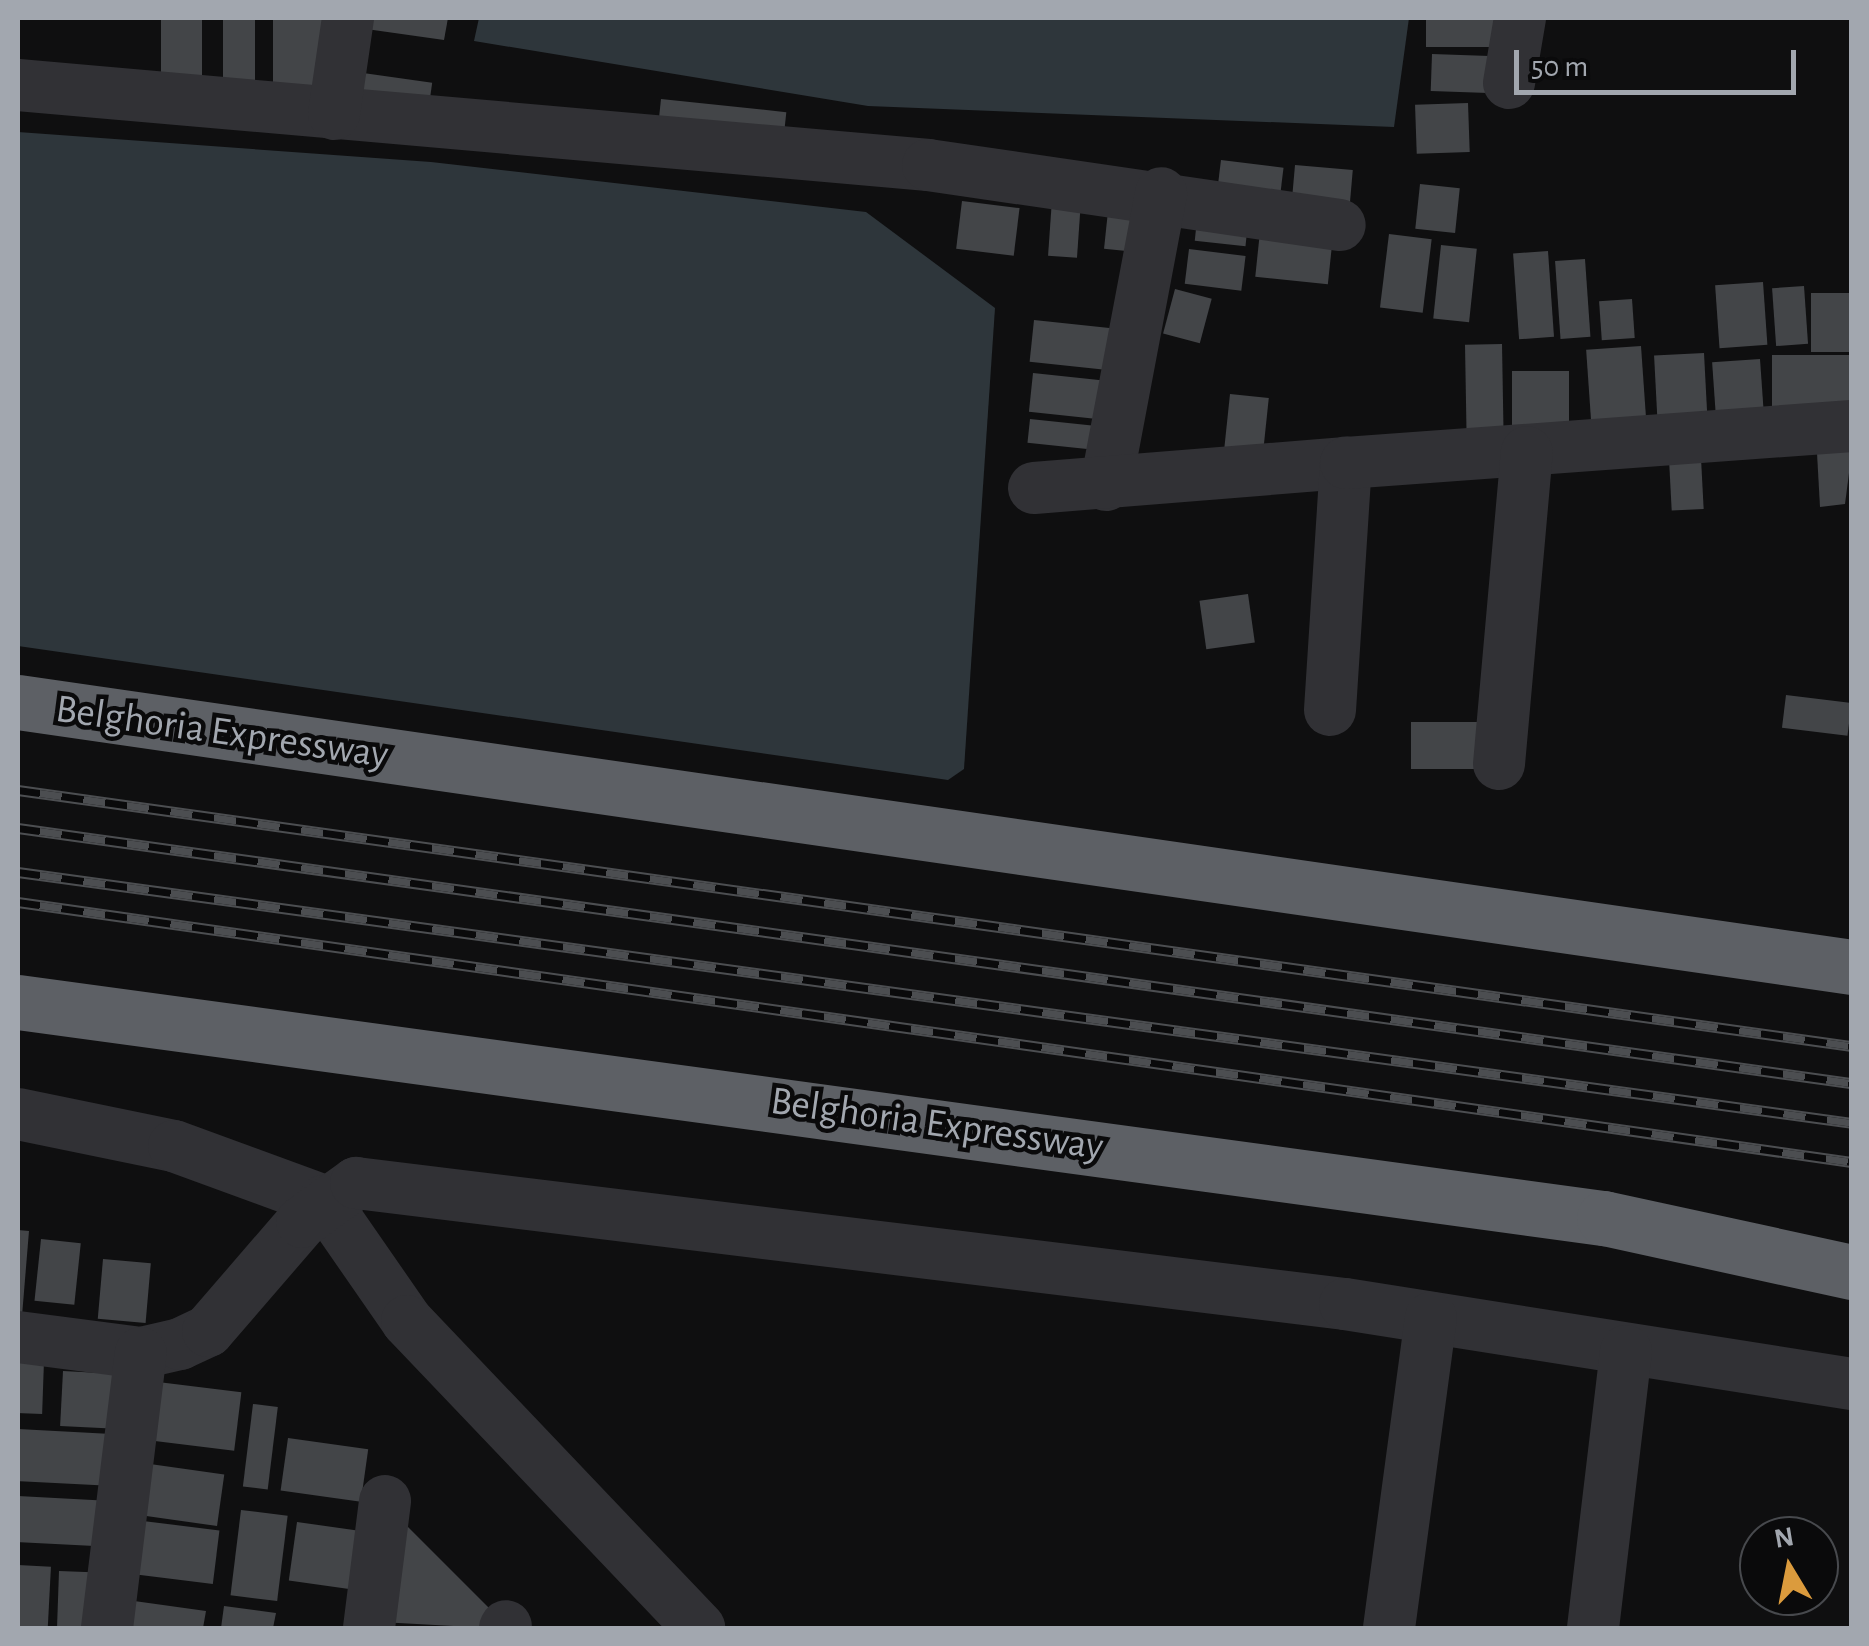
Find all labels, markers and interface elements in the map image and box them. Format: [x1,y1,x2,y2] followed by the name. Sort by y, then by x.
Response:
[1519,30,1802,92] scale bar
[1531,52,1588,82] text: 50 m
[53,685,391,779] street label: Belghoria Expressway
[768,1077,1106,1171] street label: Belghoria Expressway
[1739,1516,1839,1616] north arrow
[1772,1523,1796,1554] text: N

